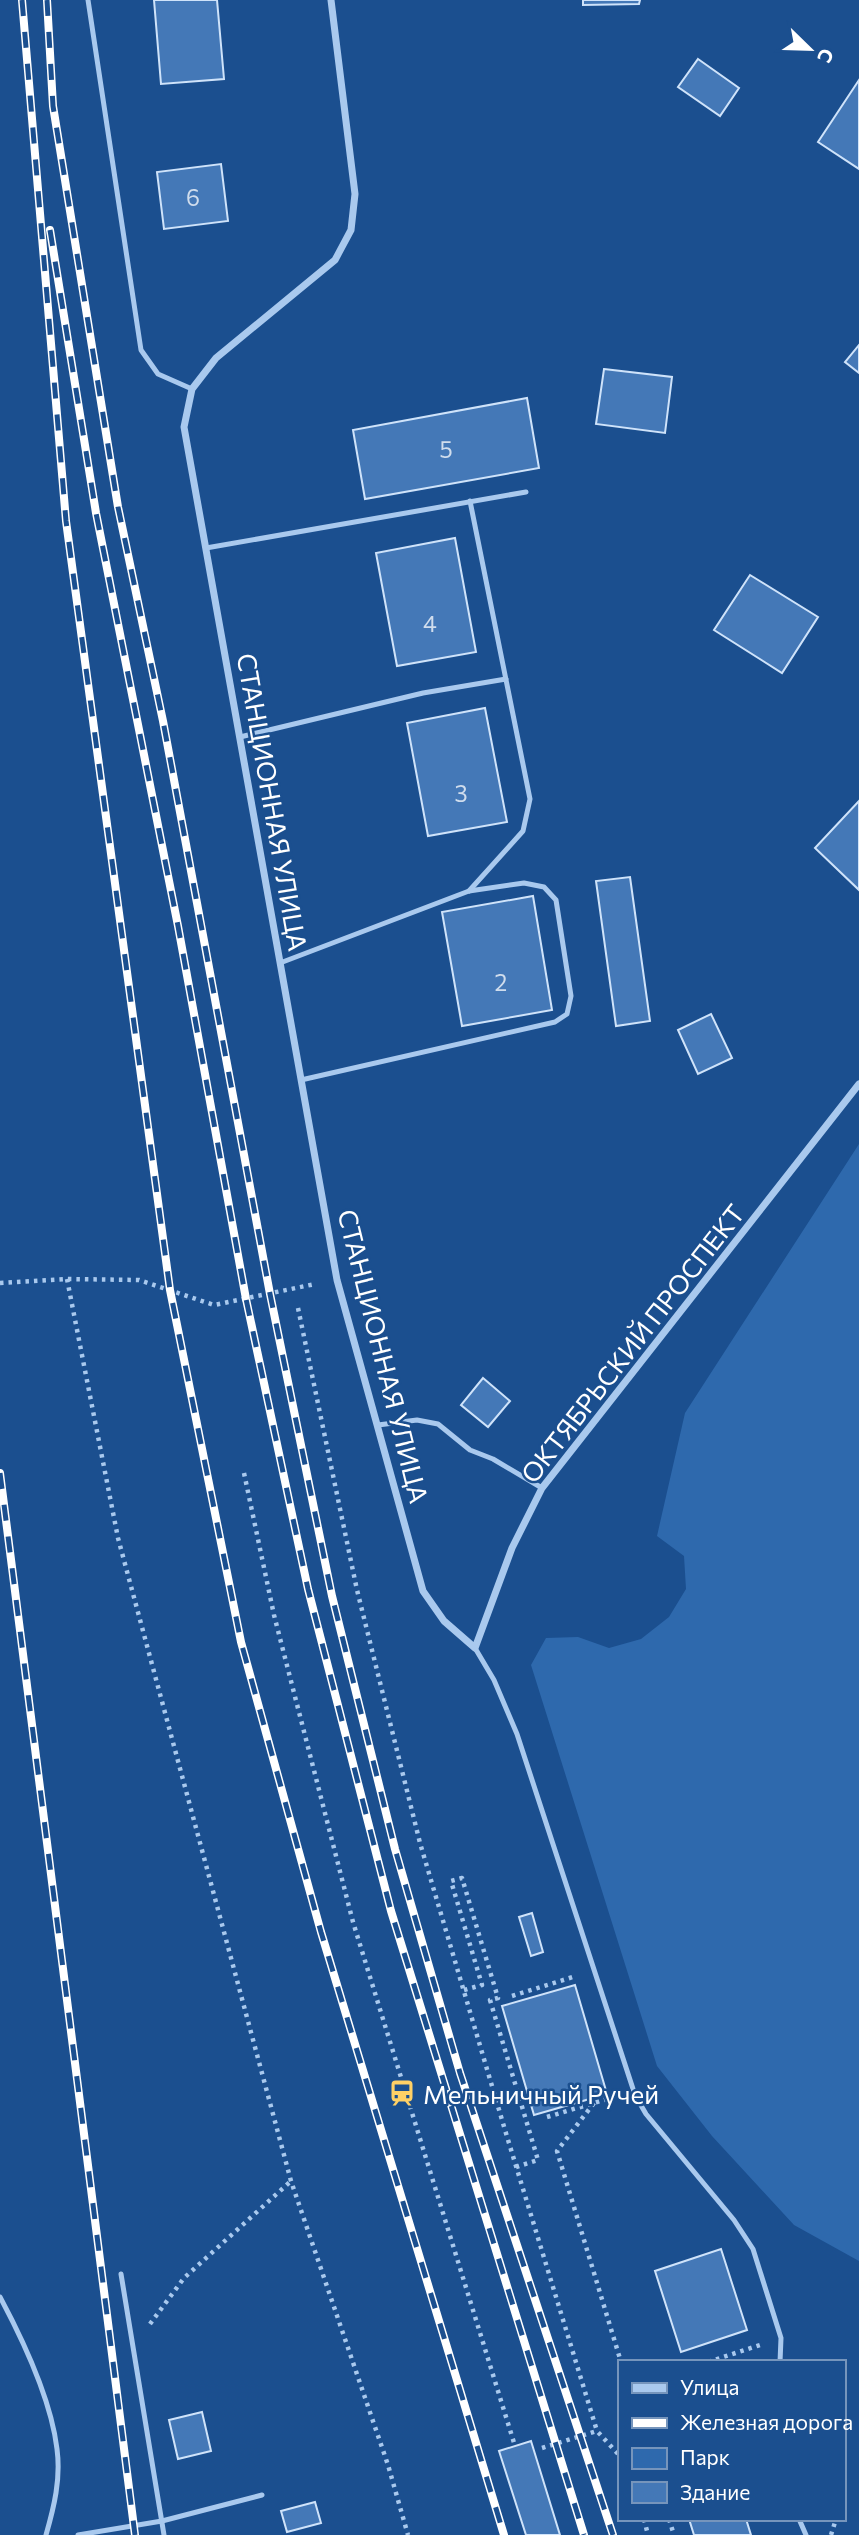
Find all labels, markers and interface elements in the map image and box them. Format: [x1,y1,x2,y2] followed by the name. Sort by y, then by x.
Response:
[775,14,845,84] north arrow
[813,45,839,66] text: С
[186,183,200,211] house number: 6
[439,435,453,463] house number: 5
[423,609,437,637] house number: 4
[232,651,314,953] street label: СТАНЦИОННАЯ УЛИЦА
[454,779,468,807] house number: 3
[495,968,507,996] house number: 2
[514,1198,750,1488] street label: ОКТЯБРЬСКИЙ ПРОСПЕКТ
[332,1206,436,1506] street label: СТАНЦИОННАЯ УЛИЦА
[387,2078,417,2108] station icon: Мельничный Ручей
[423,2078,659,2109] place label: Мельничный Ручей
[618,2360,845,2521] legend
[680,2374,739,2399] text: Улица
[680,2409,853,2434] text: Железная дорога
[680,2444,730,2469] text: Парк
[680,2479,750,2504] text: Здание

